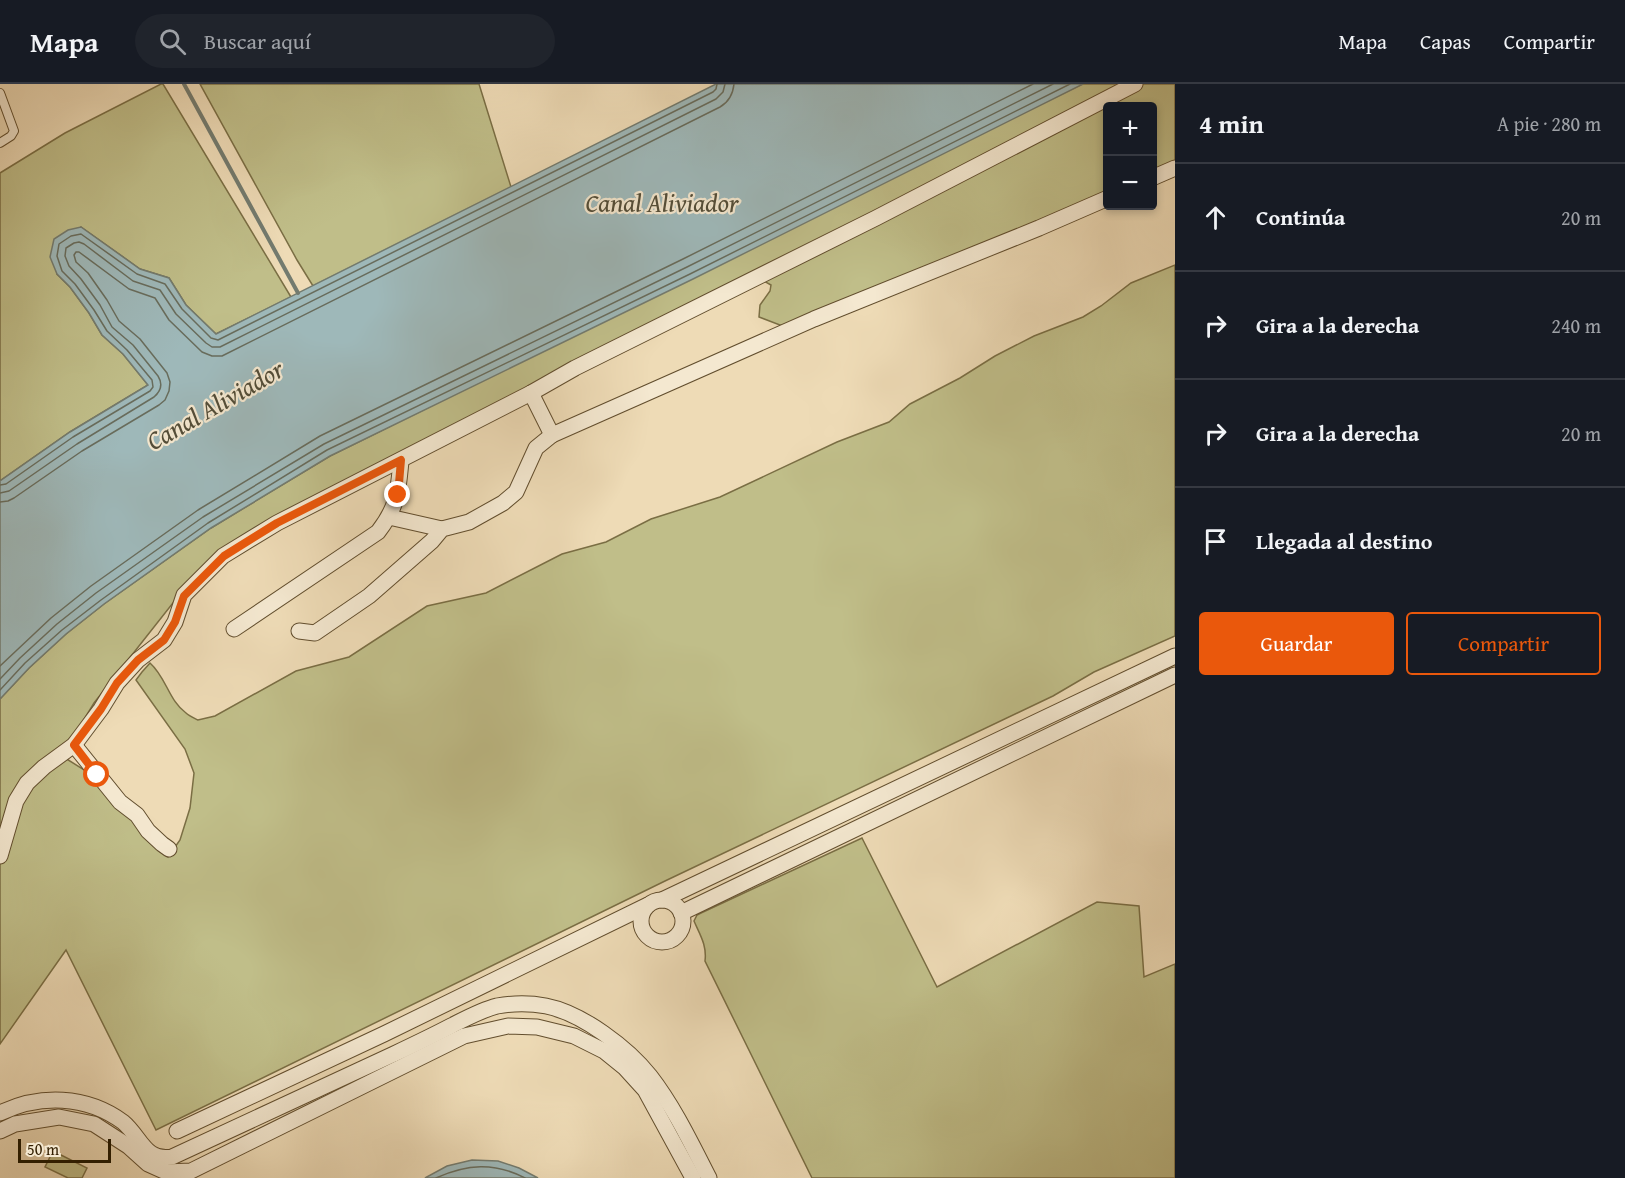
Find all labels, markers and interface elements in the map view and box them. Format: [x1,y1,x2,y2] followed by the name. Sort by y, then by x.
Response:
[135,14,555,68] search box
[30,21,99,62] text: Mapa
[156,25,189,58] icon: search
[204,25,311,57] text: Buscar aquí
[1338,26,1387,57] text: Mapa
[1420,26,1471,57] text: Capas
[1504,26,1595,57] text: Compartir
[1103,102,1157,210] map controls
[1103,102,1157,156] button: +
[1199,104,1264,143] text: 4 min
[1497,109,1601,138] text: A pie · 280 m
[1103,156,1157,210] button: −
[585,183,740,222] water label: Canal Aliviador
[1199,201,1232,234] icon: ahead
[1256,201,1345,233] text: Continúa
[1561,203,1601,232] text: 20 m
[1199,309,1232,342] icon: right
[1256,309,1419,341] text: Gira a la derecha
[1551,311,1601,340] text: 240 m
[139,349,292,460] water label: Canal Aliviador
[1199,417,1232,450] icon: right
[1256,417,1419,449] text: Gira a la derecha
[1561,419,1601,448] text: 20 m
[384,481,410,507] route end
[1199,525,1232,558] icon: arrive
[1256,525,1432,557] text: Llegada al destino
[1199,612,1394,675] button: Guardar
[1406,612,1601,675] button: Compartir
[83,761,109,787] route start
[18,1136,111,1164] scale bar
[27,1137,59,1161] text: 50 m

